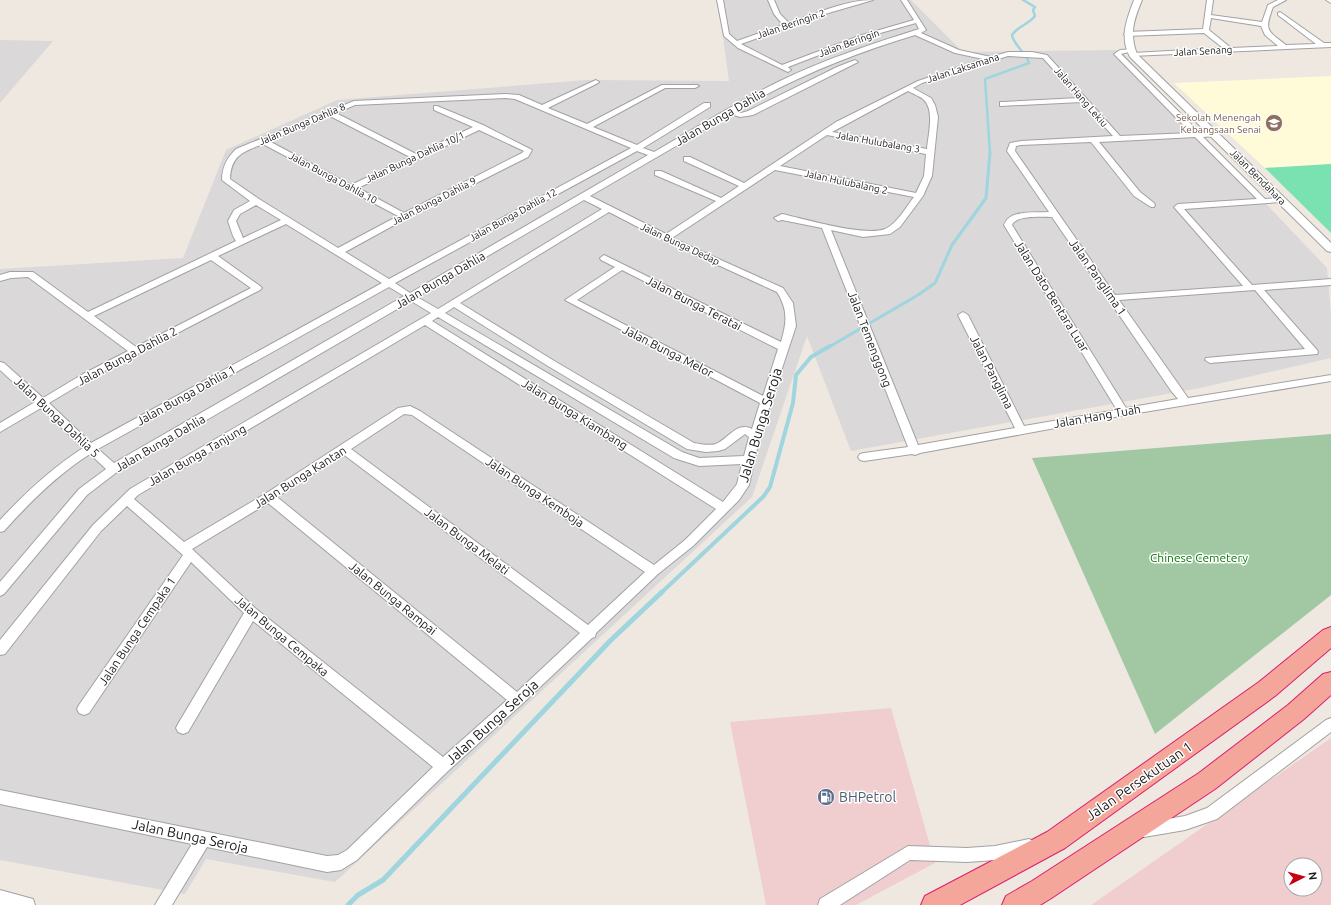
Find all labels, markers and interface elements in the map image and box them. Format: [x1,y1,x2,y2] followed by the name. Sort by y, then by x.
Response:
[755,7,827,41] street label: Jalan Beringin 2
[817,27,881,59] street label: Jalan Beringin
[1173,44,1233,58] street label: Jalan Senang
[926,51,1000,85] street label: Jalan Laksamana
[1052,65,1110,129] street label: Jalan Hang Lekiu
[673,86,767,148] street label: Jalan Bunga Dahlia
[257,101,347,147] street label: Jalan Bunga Dahlia 8
[1176,112,1261,135] place label: Sekolah Menengah Kebangsaan Senai
[1264,113,1284,133] school or university icon: Sekolah Menengah Kebangsaan Senai
[364,129,466,185] street label: Jalan Bunga Dahlia 10/1
[835,129,921,155] street label: Jalan Hulubalang 3
[1228,147,1288,207] street label: Jalan Bendahara
[287,150,379,206] street label: Jalan Bunga Dahlia 10
[803,168,889,196] street label: Jalan Hulubalang 2
[390,175,478,227] street label: Jalan Bunga Dahlia 9
[467,186,559,244] street label: Jalan Bunga Dahlia 12
[639,221,722,267] street label: Jalan Bunga Dedap
[1067,236,1129,318] street label: Jalan Panglima 1
[1012,238,1092,355] street label: Jalan Dato Bentara Luar
[393,249,487,311] street label: Jalan Bunga Dahlia
[644,273,744,333] street label: Jalan Bunga Teratai
[846,289,894,389] street label: Jalan Temenggong
[621,323,716,380] street label: Jalan Bunga Melor
[75,324,179,388] street label: Jalan Bunga Dahlia 2
[968,333,1016,411] street label: Jalan Panglima
[134,362,238,428] street label: Jalan Bunga Dahlia 1
[735,366,785,484] street label: Jalan Bunga Seroja
[12,374,102,460] street label: Jalan Bunga Dahlia 5
[520,376,630,452] street label: Jalan Bunga Kiambang
[1052,402,1142,430] street label: Jalan Hang Tuah
[113,412,207,474] street label: Jalan Bunga Dahlia
[146,422,248,488] street label: Jalan Bunga Tanjung
[252,443,348,511] street label: Jalan Bunga Kantan
[484,454,586,530] street label: Jalan Bunga Kemboja
[422,505,512,577] street label: Jalan Bunga Melati
[1150,551,1248,564] park label: Chinese Cemetery
[347,559,439,637] street label: Jalan Bunga Rampai
[96,575,178,687] street label: Jalan Bunga Cempaka 1
[233,593,331,679] street label: Jalan Bunga Cempaka
[443,676,541,768] street label: Jalan Bunga Seroja
[1083,738,1195,824] street label: Jalan Persekutuan 1
[816,787,836,807] fuel station icon: BHPetrol
[839,789,896,805] place label: BHPetrol
[130,816,250,856] street label: Jalan Bunga Seroja
[1283,857,1323,897] north arrow
[1307,871,1319,881] text: N

